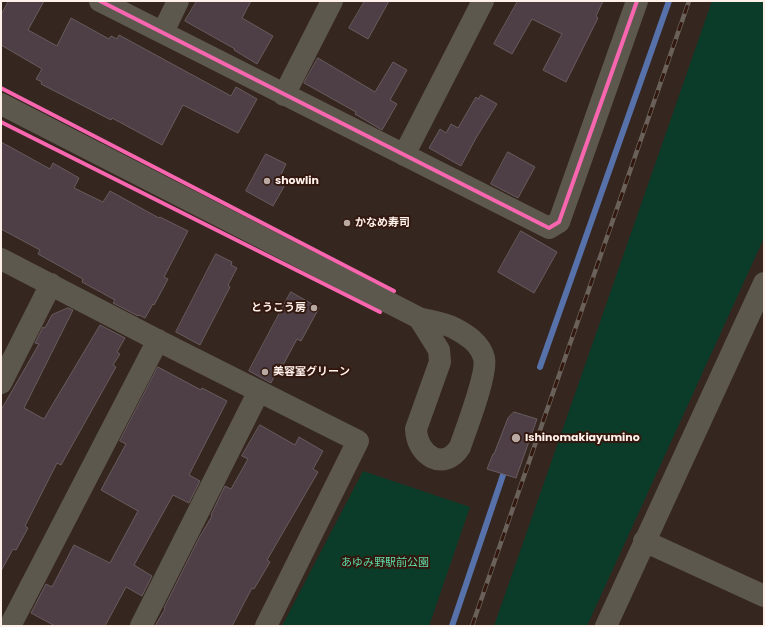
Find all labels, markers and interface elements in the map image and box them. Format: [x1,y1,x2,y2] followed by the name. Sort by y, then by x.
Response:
[275,174,319,188] place label: showlin
[262,176,272,186] marker: showlin
[355,216,410,230] place label: かなめ寿司
[342,218,352,228] marker: かなめ寿司
[251,301,306,315] place label: とうこう房
[309,303,319,313] marker: とうこう房
[273,365,350,379] place label: 美容室グリーン
[260,367,270,377] marker: 美容室グリーン
[525,431,640,445] place label: Ishinomakiayumino
[510,432,522,444] marker: Ishinomakiayumino
[341,556,429,570] park label: あゆみ野駅前公園

